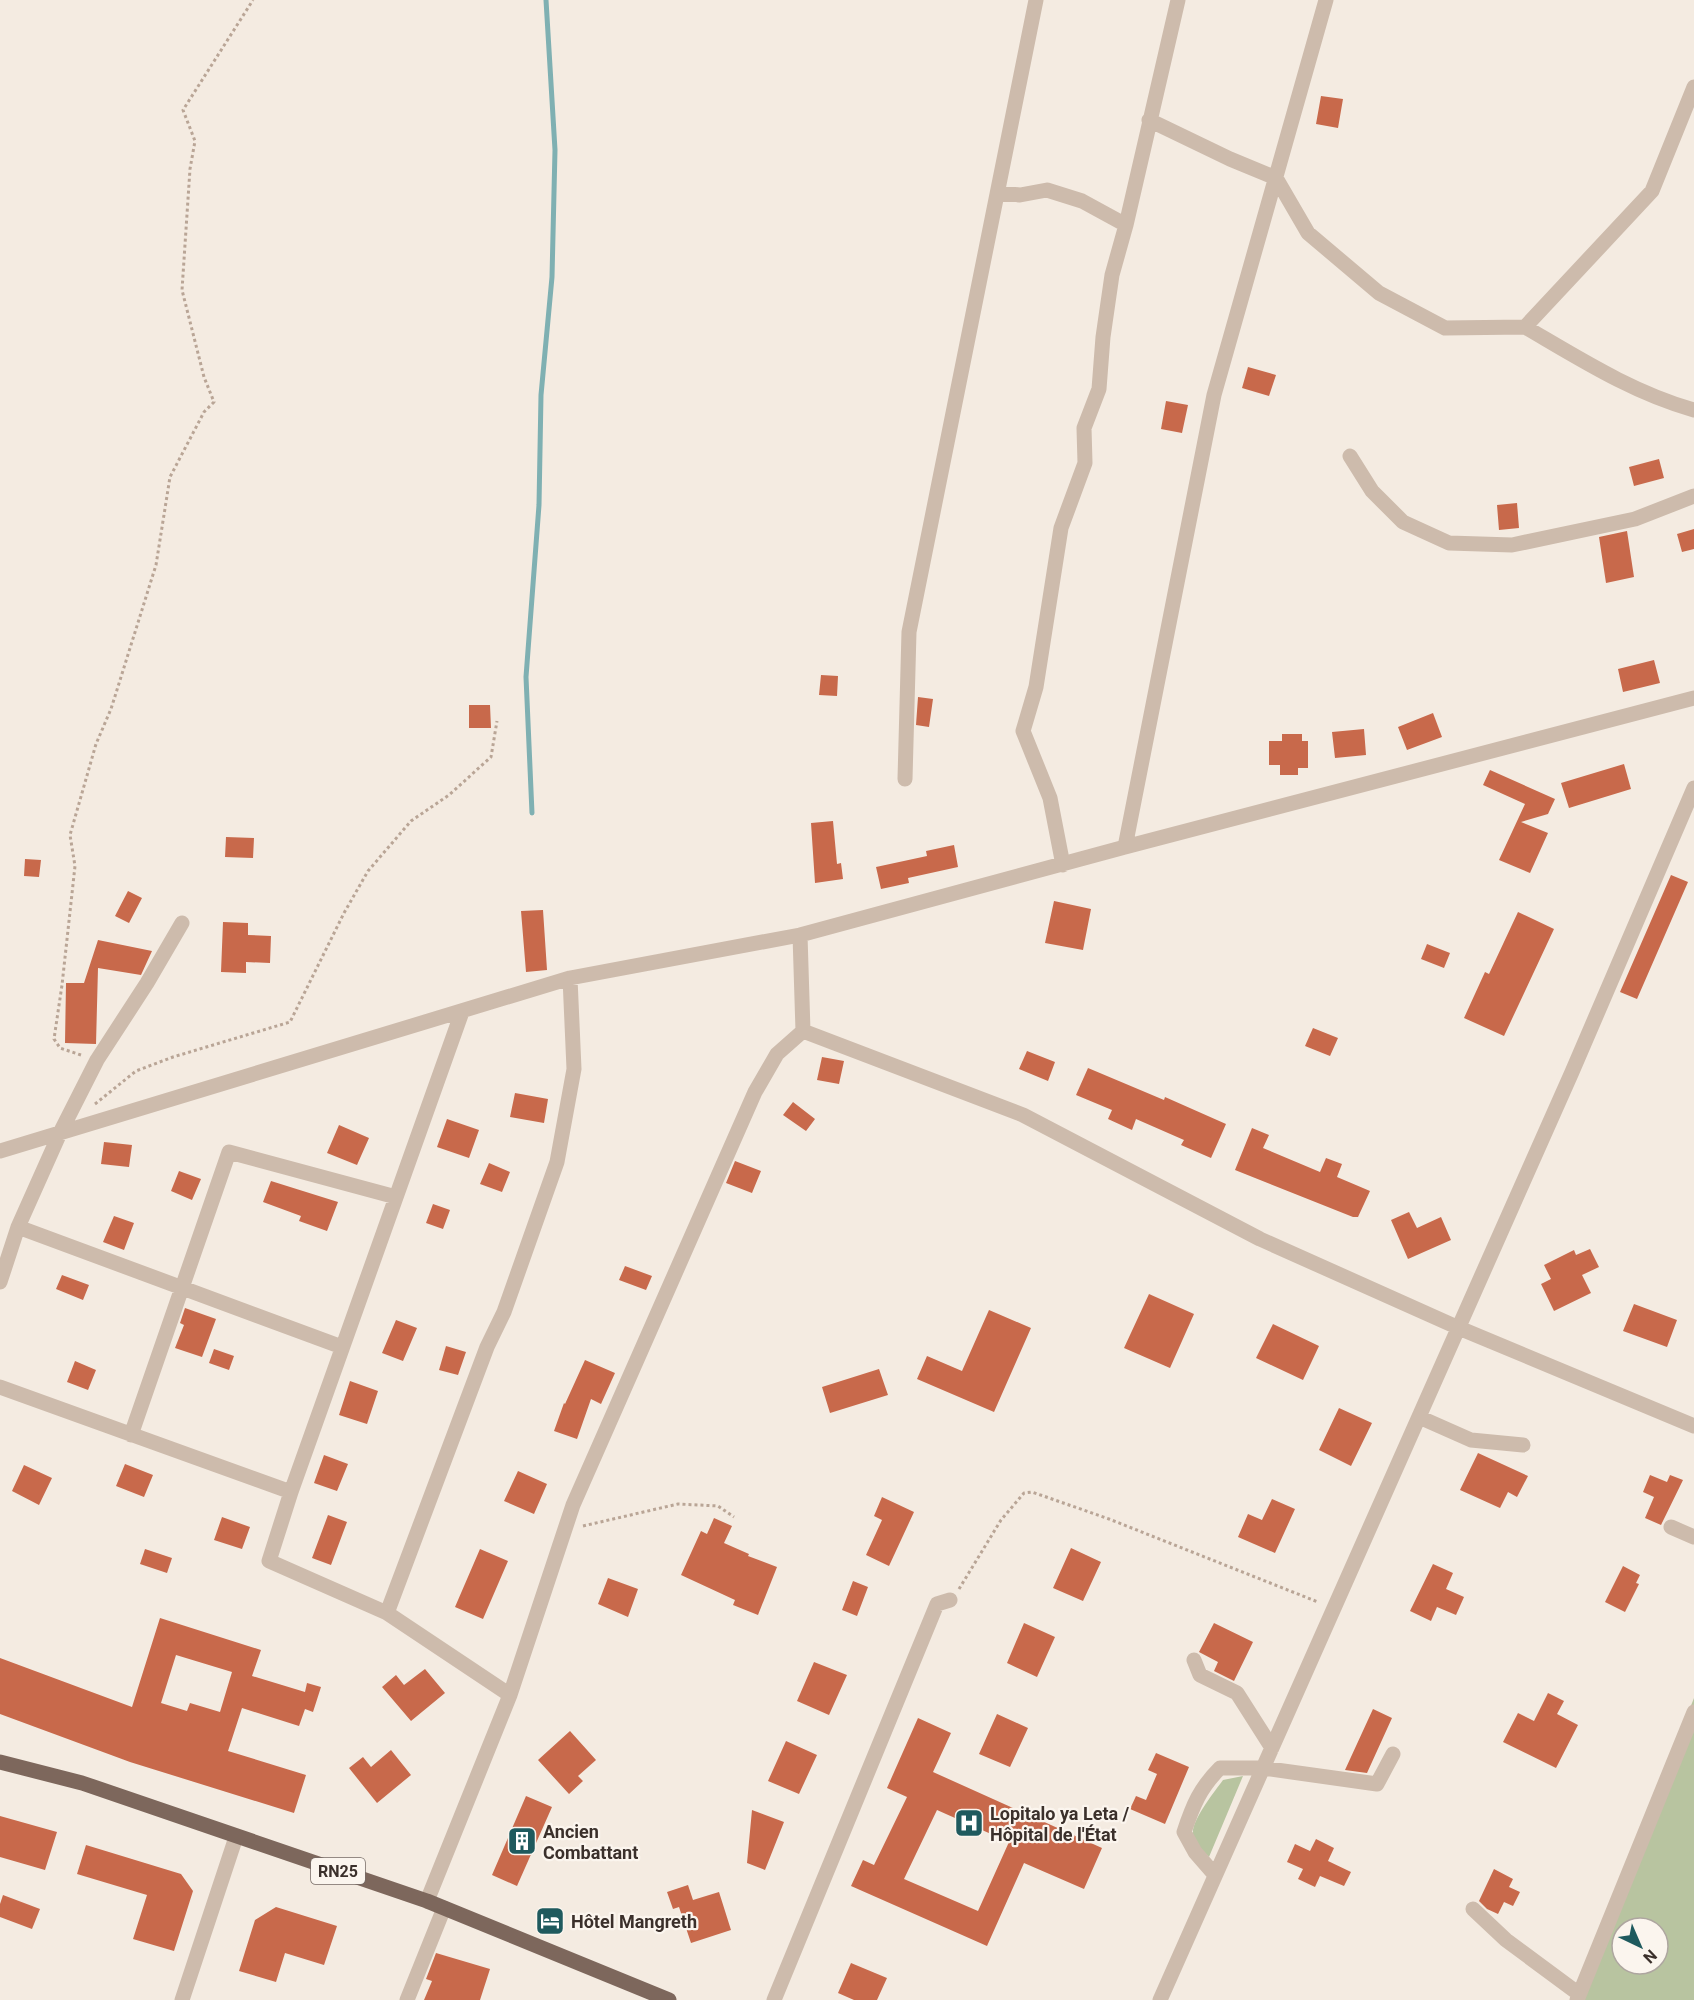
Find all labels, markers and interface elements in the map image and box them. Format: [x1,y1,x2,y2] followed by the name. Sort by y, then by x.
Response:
[990,1803,1130,1845] place label: Lopitalo ya Leta / Hôpital de l'État
[953,1807,985,1839] hospital icon: Lopitalo ya Leta / Hôpital de l'État
[543,1821,638,1863] place label: Ancien Combattant
[506,1825,538,1857] building icon: Ancien Combattant
[311,1858,365,1884] road number: RN25
[534,1905,566,1937] hotel icon: Hôtel Mangreth
[571,1911,697,1932] place label: Hôtel Mangreth
[1610,1916,1670,1976] north arrow
[1639,1946,1661,1967] text: N

